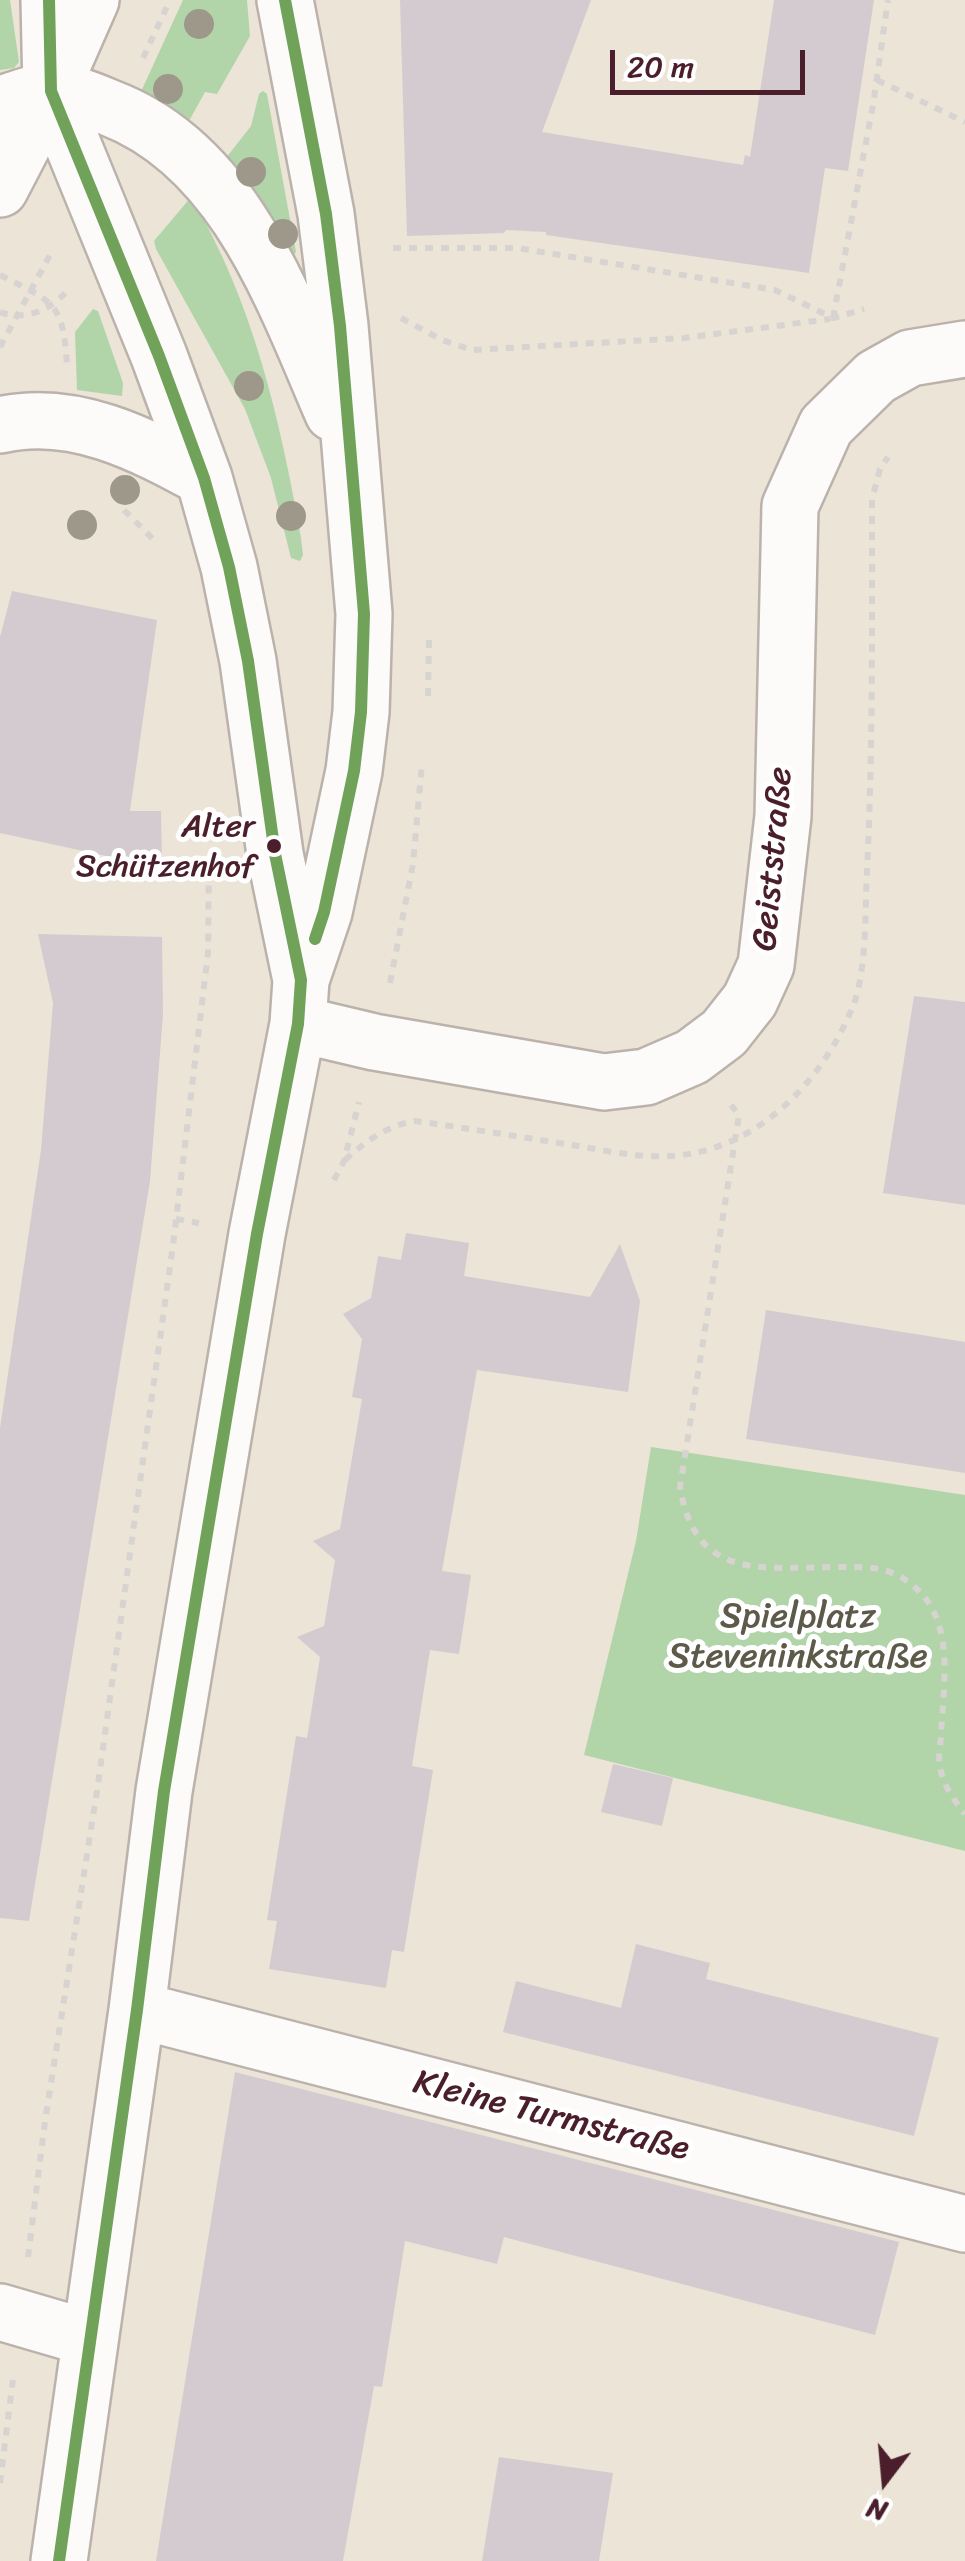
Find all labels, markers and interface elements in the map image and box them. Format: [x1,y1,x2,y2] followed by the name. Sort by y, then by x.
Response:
[615,30,810,92] scale bar
[627,40,694,94] text: 20 m
[745,765,803,953] street label: Geiststraße
[76,809,255,884] place label: Alter Schützenhof
[264,836,284,856] marker: Alter Schützenhof
[668,1597,928,1679] park label: Spielplatz Steveninkstraße
[409,2062,693,2172] street label: Kleine Turmstraße
[835,2431,935,2531] north arrow
[861,2484,893,2537] text: N

